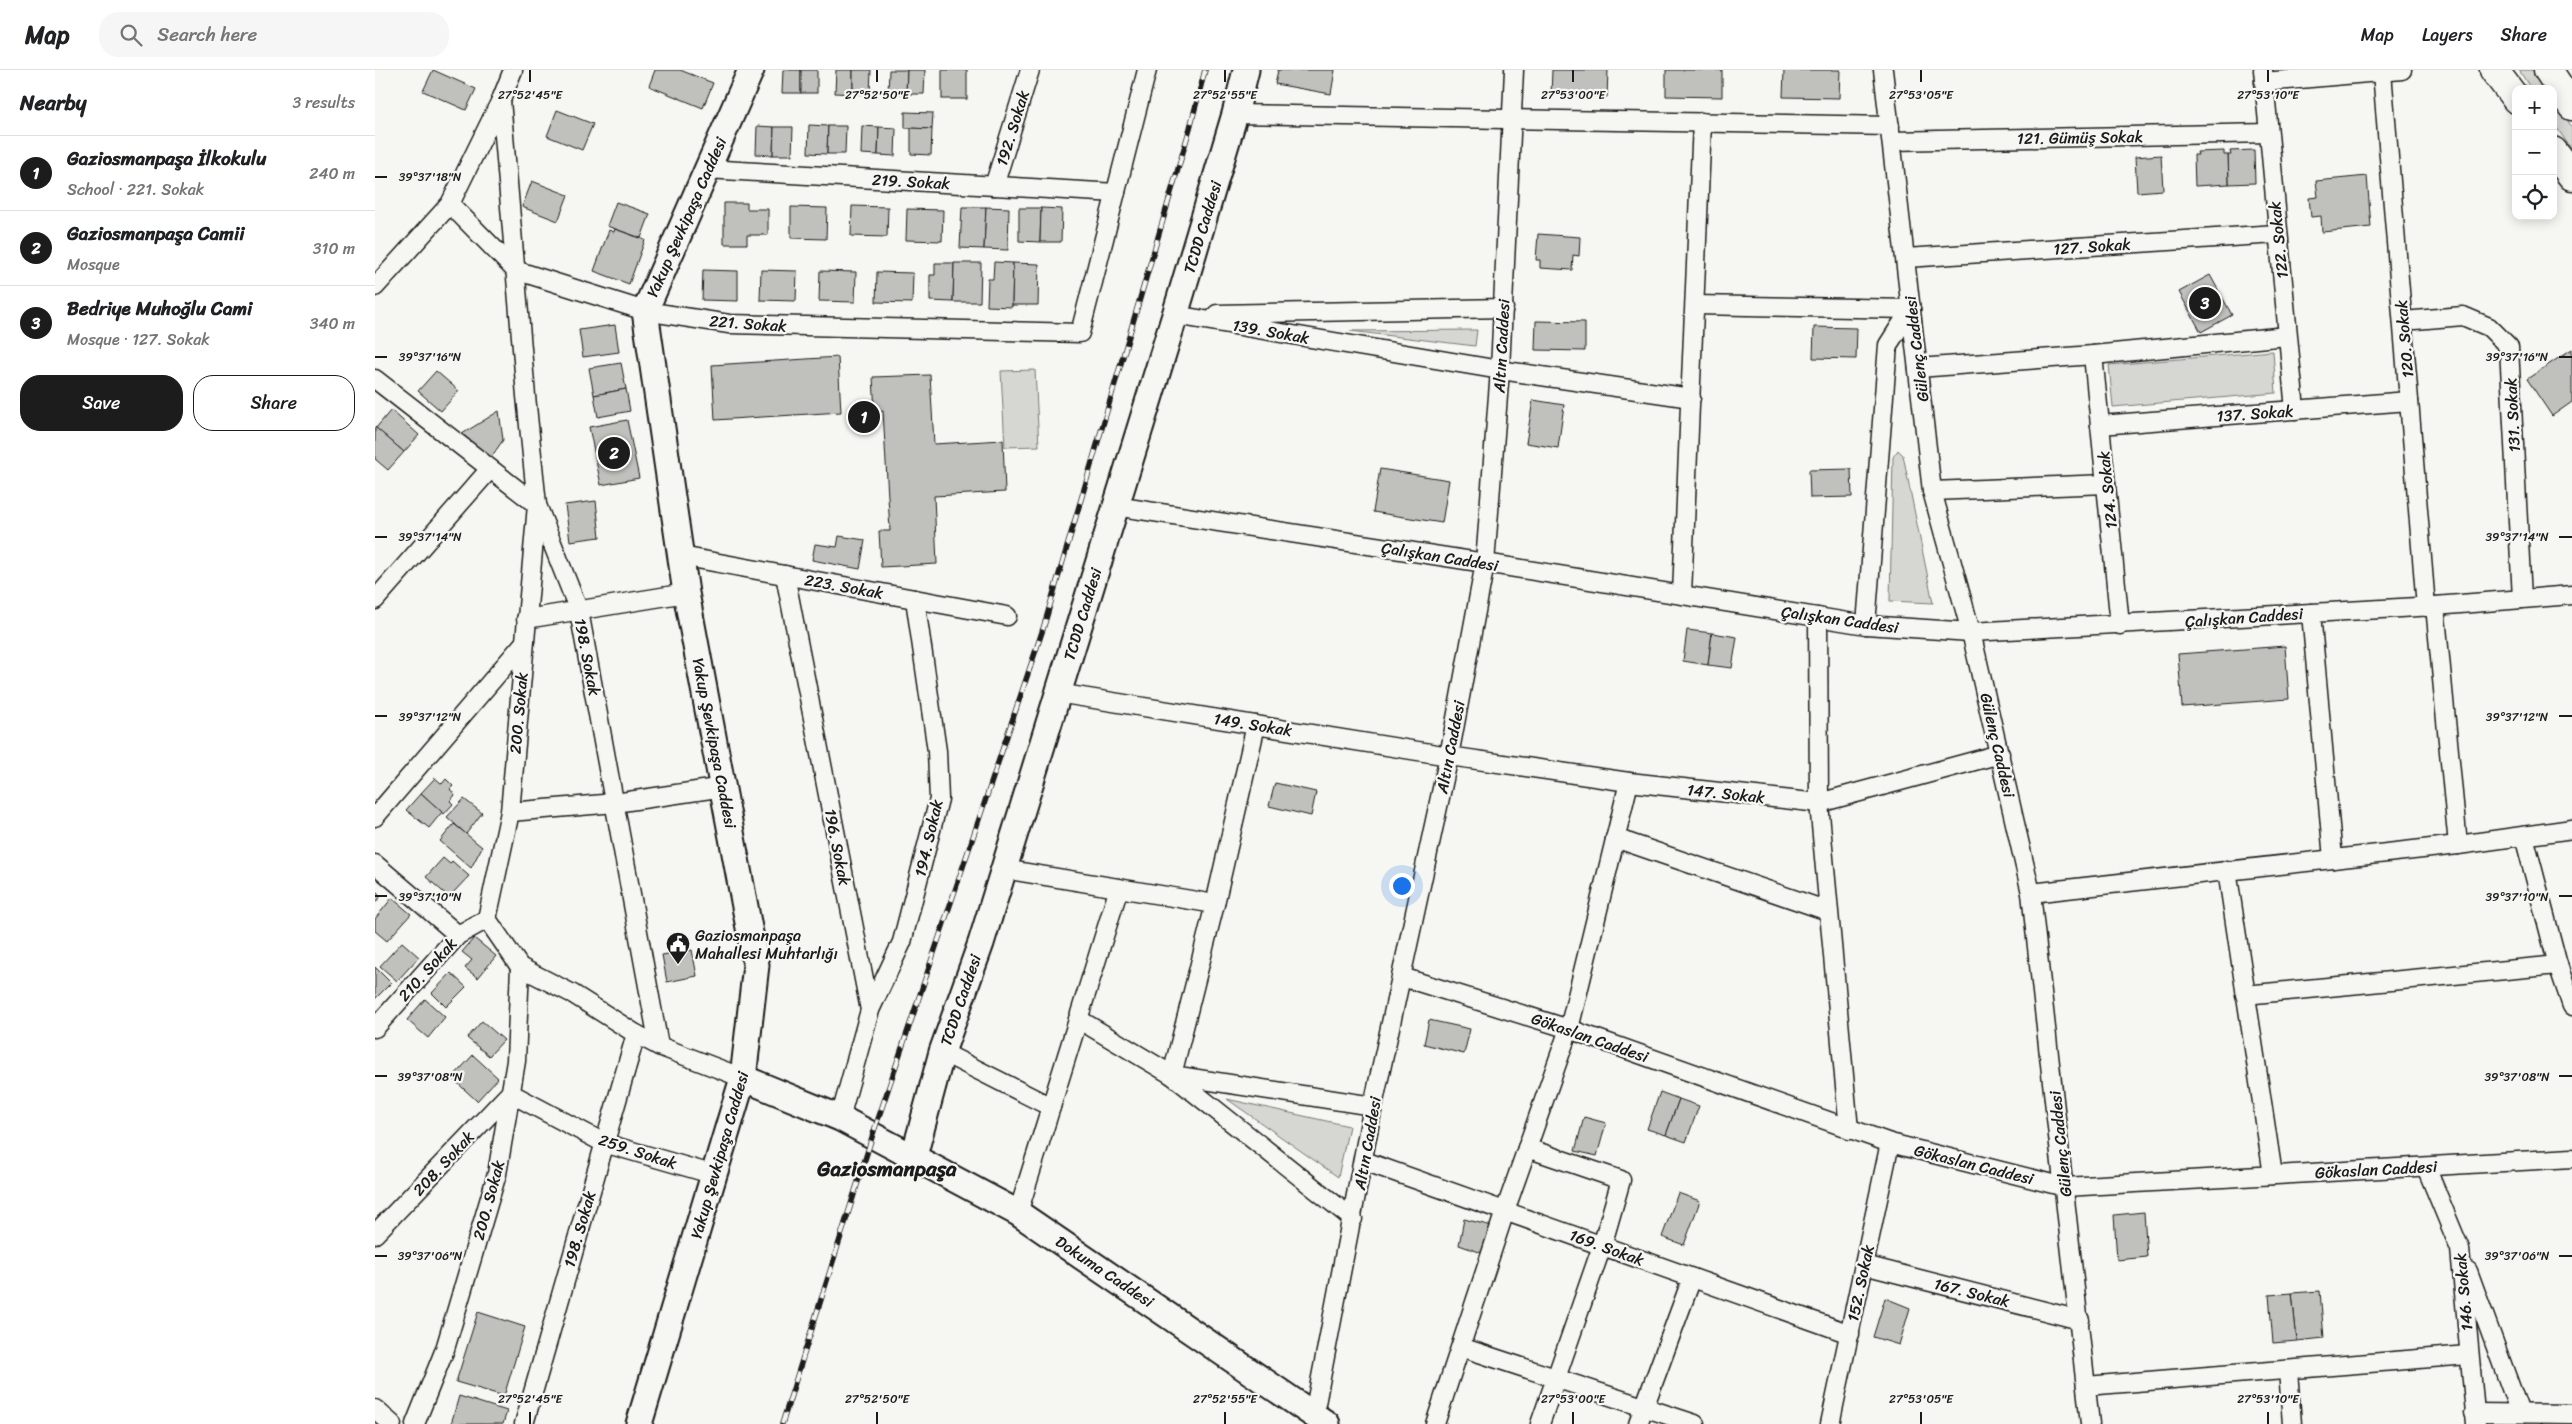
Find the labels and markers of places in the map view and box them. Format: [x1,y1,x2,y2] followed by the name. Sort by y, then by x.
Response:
[2189,284,2221,322] pin: 3
[848,398,880,436] pin: 1
[598,434,630,472] pin: 2
[695,921,838,968] place label: Gaziosmanpaşa Mahallesi Muhtarlığı
[665,931,691,965] public building icon: Gaziosmanpaşa Mahallesi Muhtarlığı

